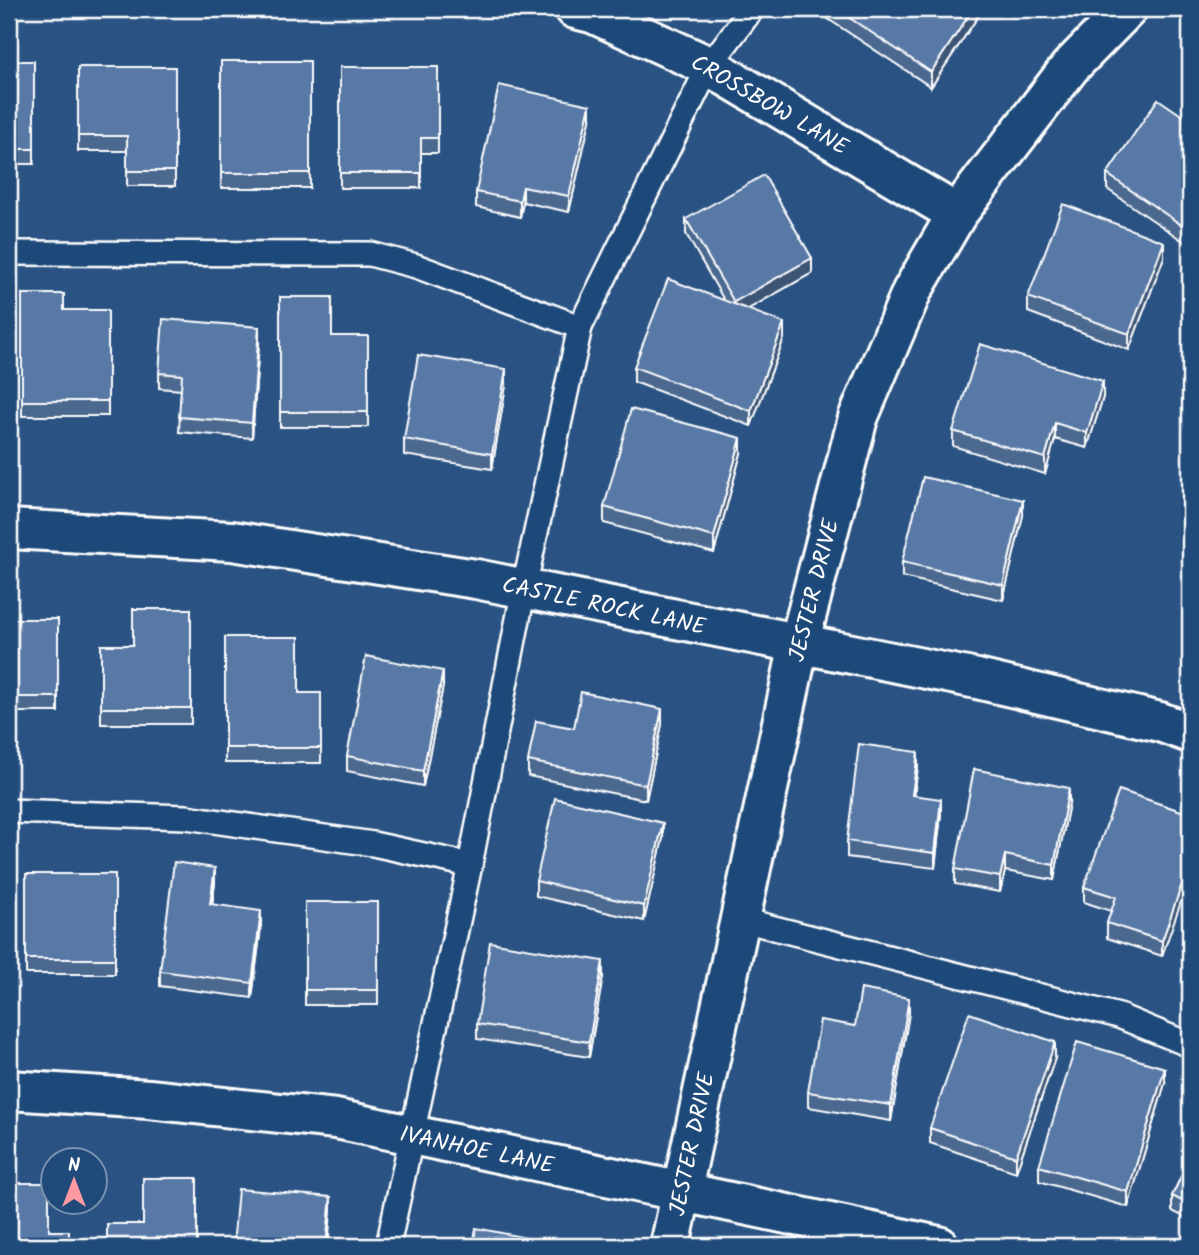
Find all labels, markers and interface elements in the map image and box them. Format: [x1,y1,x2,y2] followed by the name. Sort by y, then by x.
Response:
[683,46,855,166] street label: CROSSBOW LANE
[780,515,850,666] street label: JESTER DRIVE
[498,568,709,646] street label: CASTLE ROCK LANE
[660,1069,726,1220] street label: JESTER DRIVE
[396,1117,557,1185] street label: IVANHOE LANE
[38,1146,108,1216] north arrow
[68,1151,80,1181] text: N

